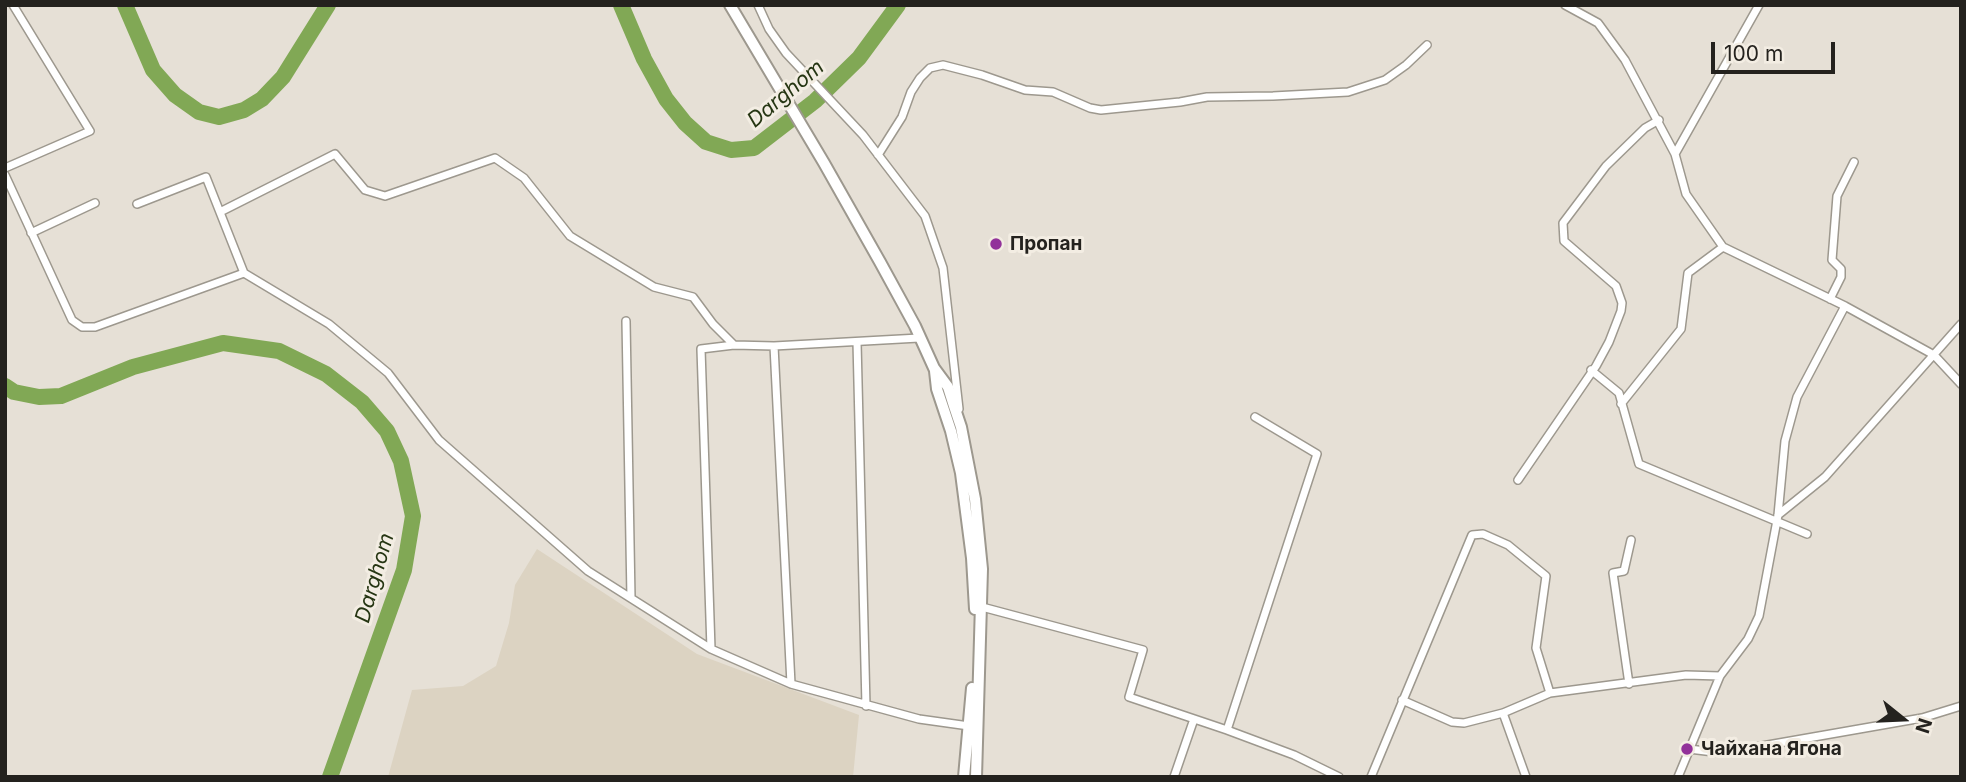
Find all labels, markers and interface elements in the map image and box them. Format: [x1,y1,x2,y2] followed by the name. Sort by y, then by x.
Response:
[1714,28,1838,72] scale bar
[1724,41,1783,66] text: 100 m
[743,55,829,133] water label: Darghоm
[1010,233,1082,255] place label: Пропан
[988,236,1004,252] marker: Пропан
[350,530,400,626] water label: Darghоm
[1868,684,1938,754] north arrow
[1910,715,1937,736] text: N
[1701,738,1842,760] place label: Чайхана Ягона
[1679,741,1695,757] marker: Чайхана Ягона

